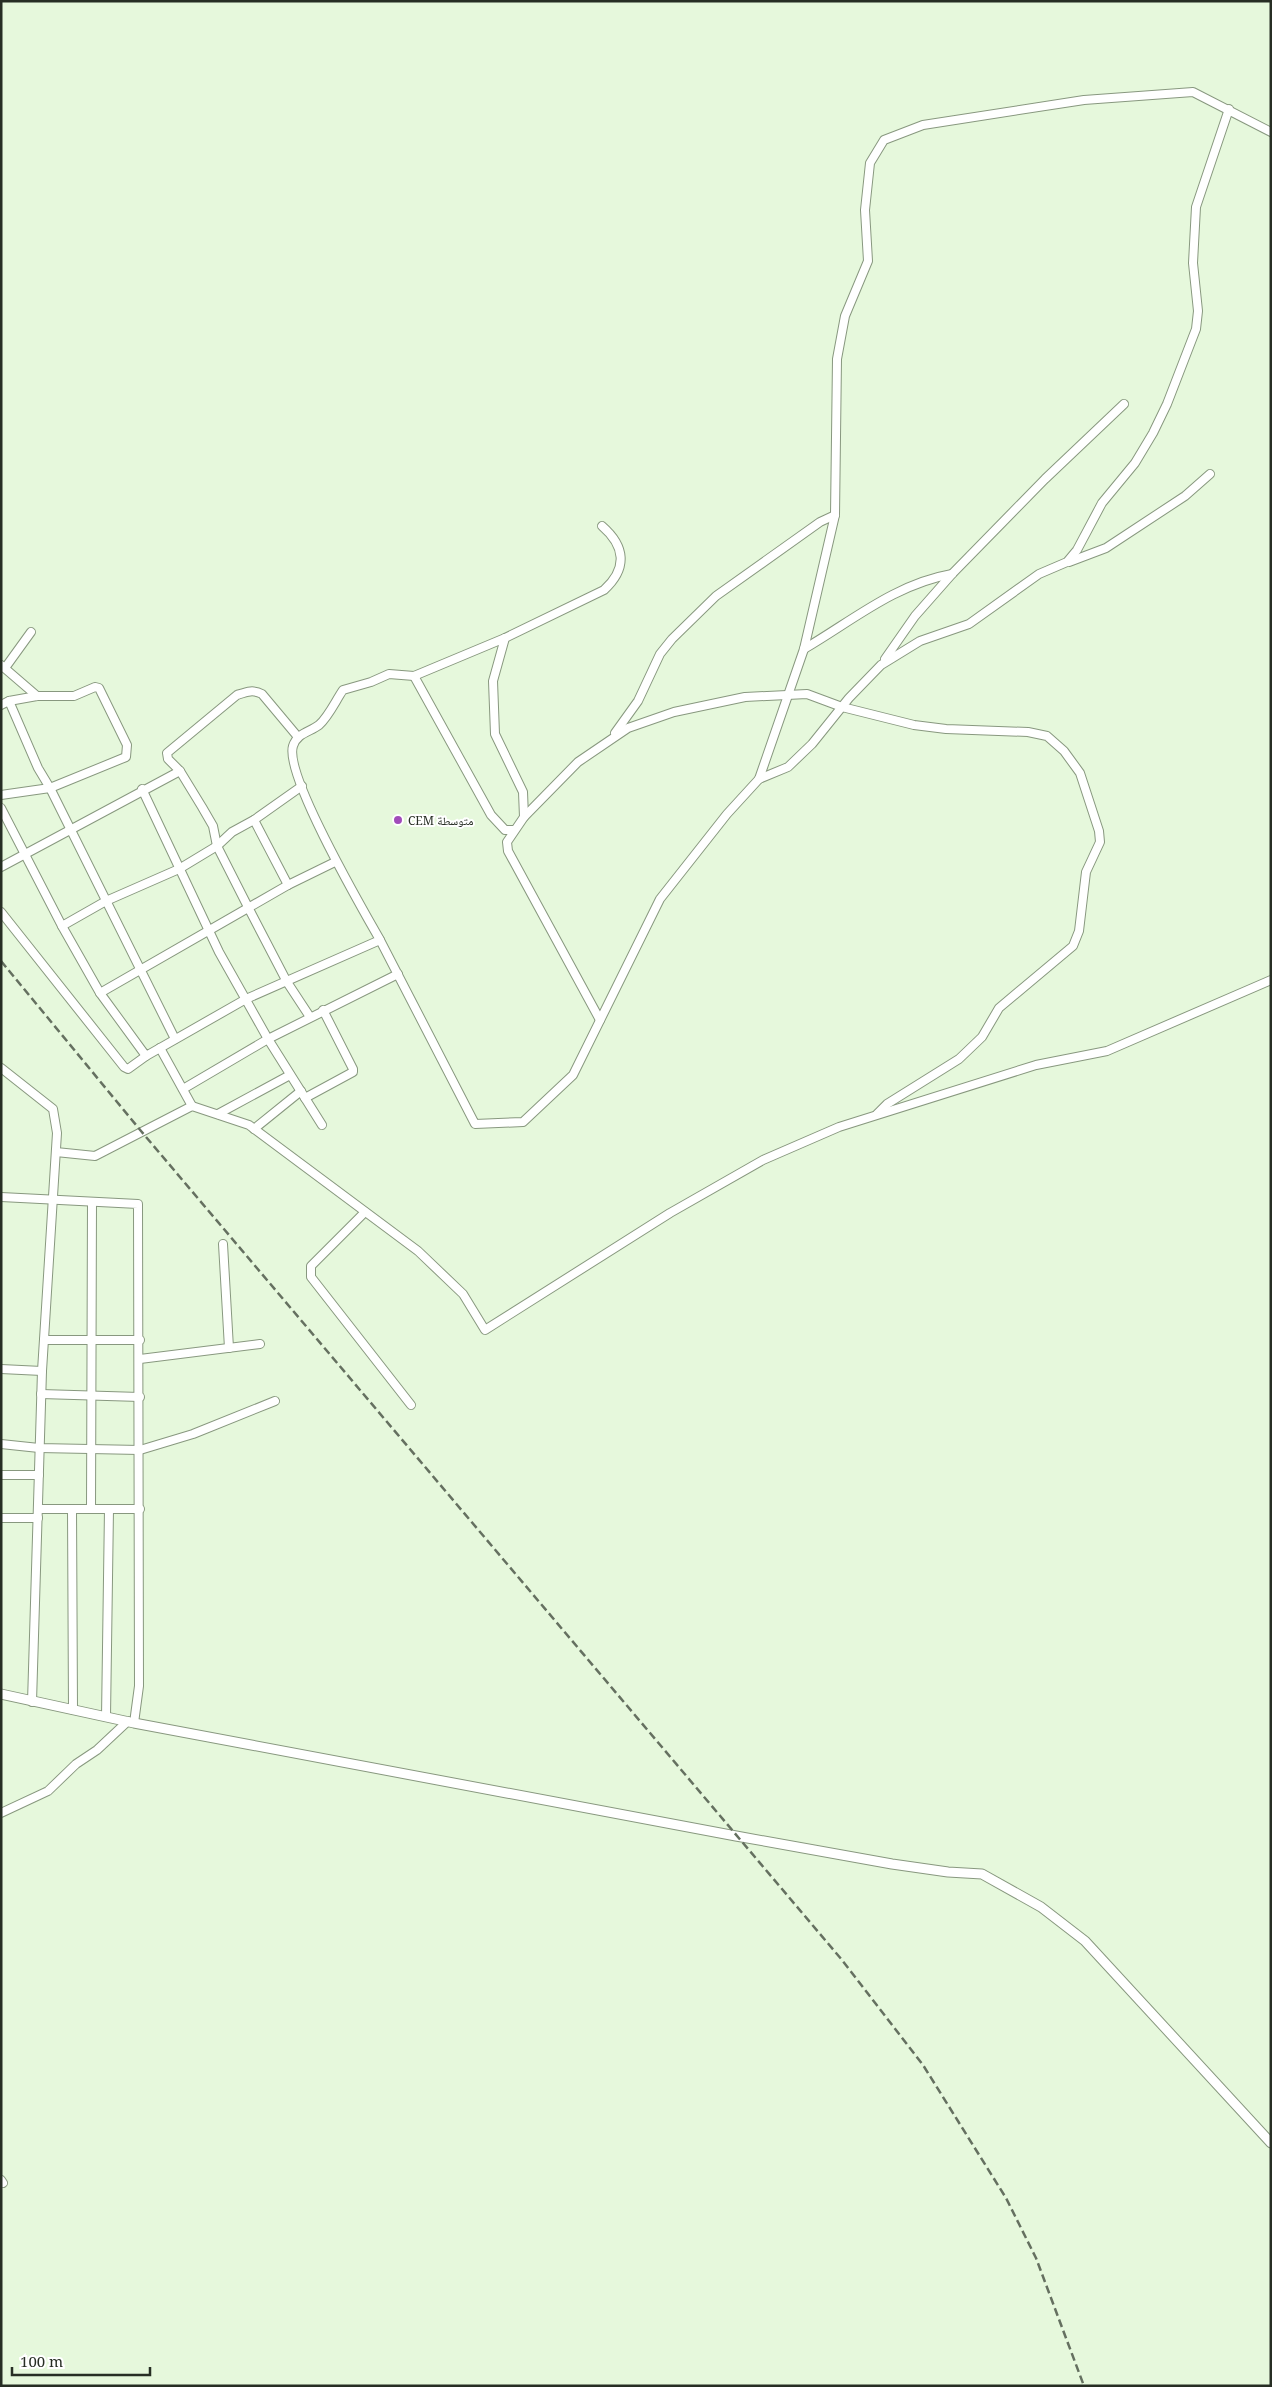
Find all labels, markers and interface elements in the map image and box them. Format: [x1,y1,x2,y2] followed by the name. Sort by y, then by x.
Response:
[408,812,474,829] place label: CEM متوسطة
[392,814,404,826] marker: CEM متوسطة
[12,2344,150,2376] scale bar
[20,2351,63,2371] text: 100 m

